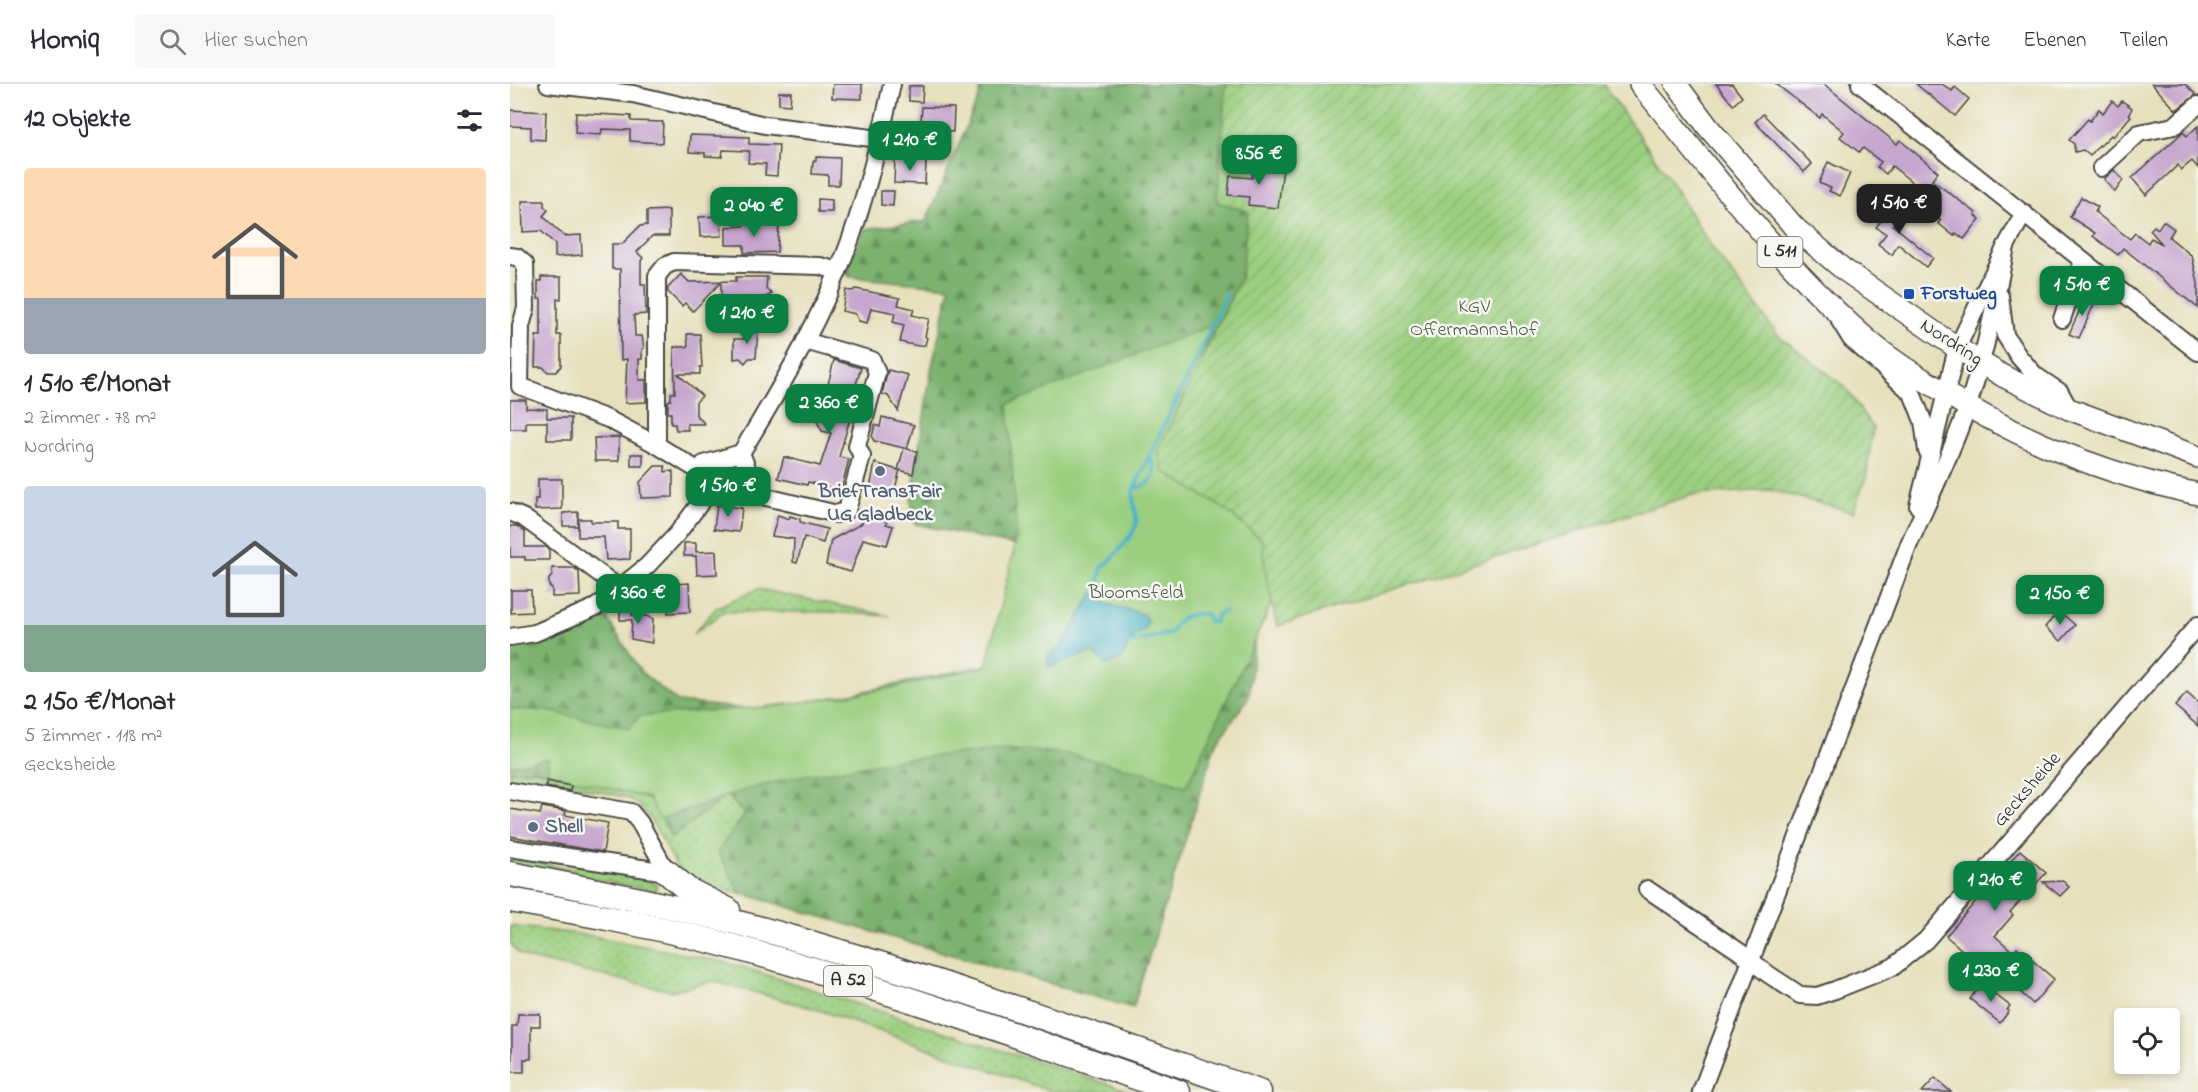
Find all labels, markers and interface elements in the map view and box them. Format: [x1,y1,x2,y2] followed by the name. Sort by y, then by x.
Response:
[135,14,555,68] search box
[30,21,99,62] text: Homiq
[156,25,189,58] icon: search
[204,25,308,57] text: Hier suchen
[1946,26,1990,56] text: Karte
[2023,26,2086,56] text: Ebenen
[2119,26,2168,56] text: Teilen
[24,101,131,139] text: 12 Objekte
[453,104,486,137] icon: filters
[855,121,965,172] pin: 1 210 €
[882,126,938,155] text: 1 210 €
[1217,135,1301,186] pin: 856 €
[1236,140,1282,169] text: 856 €
[1844,184,1954,235] pin: 1 510 €
[699,187,809,238] pin: 2 040 €
[1871,189,1927,218] text: 1 510 €
[724,192,784,221] text: 2 040 €
[201,207,309,315] icon: home
[1758,237,1802,267] road number: L 511
[2027,266,2137,317] pin: 1 510 €
[2054,271,2110,300] text: 1 510 €
[1920,280,1997,310] place label: Forstweg
[1902,287,1916,301] marker: Forstweg
[1410,293,1539,345] park label: KGV Offermannshof
[692,294,802,345] pin: 1 210 €
[719,299,775,328] text: 1 210 €
[1913,312,1988,375] street label: Nordring
[24,366,171,404] text: 1 510 €/Monat
[774,384,884,435] pin: 2 360 €
[799,389,859,418] text: 2 360 €
[24,404,157,433] text: 2 Zimmer · 78 m²
[24,433,94,462] text: Nordring
[873,464,887,478] marker: BriefTransFair UG Gladbeck
[673,467,783,518] pin: 1 510 €
[700,472,756,501] text: 1 510 €
[817,478,943,530] place label: BriefTransFair UG Gladbeck
[201,525,309,633] icon: home
[583,574,693,625] pin: 1 360 €
[2005,575,2115,626] pin: 2 150 €
[610,579,666,608] text: 1 360 €
[1088,579,1183,608] park label: Bloomsfeld
[2030,580,2090,609] text: 2 150 €
[24,684,175,722] text: 2 150 €/Monat
[24,722,163,751] text: 5 Zimmer · 118 m²
[1987,746,2069,834] street label: Gecksheide
[24,751,116,780] text: Gecksheide
[545,813,583,842] place label: Shell
[526,820,540,834] marker: Shell
[1940,861,2050,912] pin: 1 210 €
[1967,866,2023,895] text: 1 210 €
[1936,952,2046,1003] pin: 1 230 €
[1962,957,2020,986] text: 1 230 €
[824,966,872,996] road number: A 52
[2114,1008,2180,1074] map controls
[2114,1008,2180,1074] button: locate

